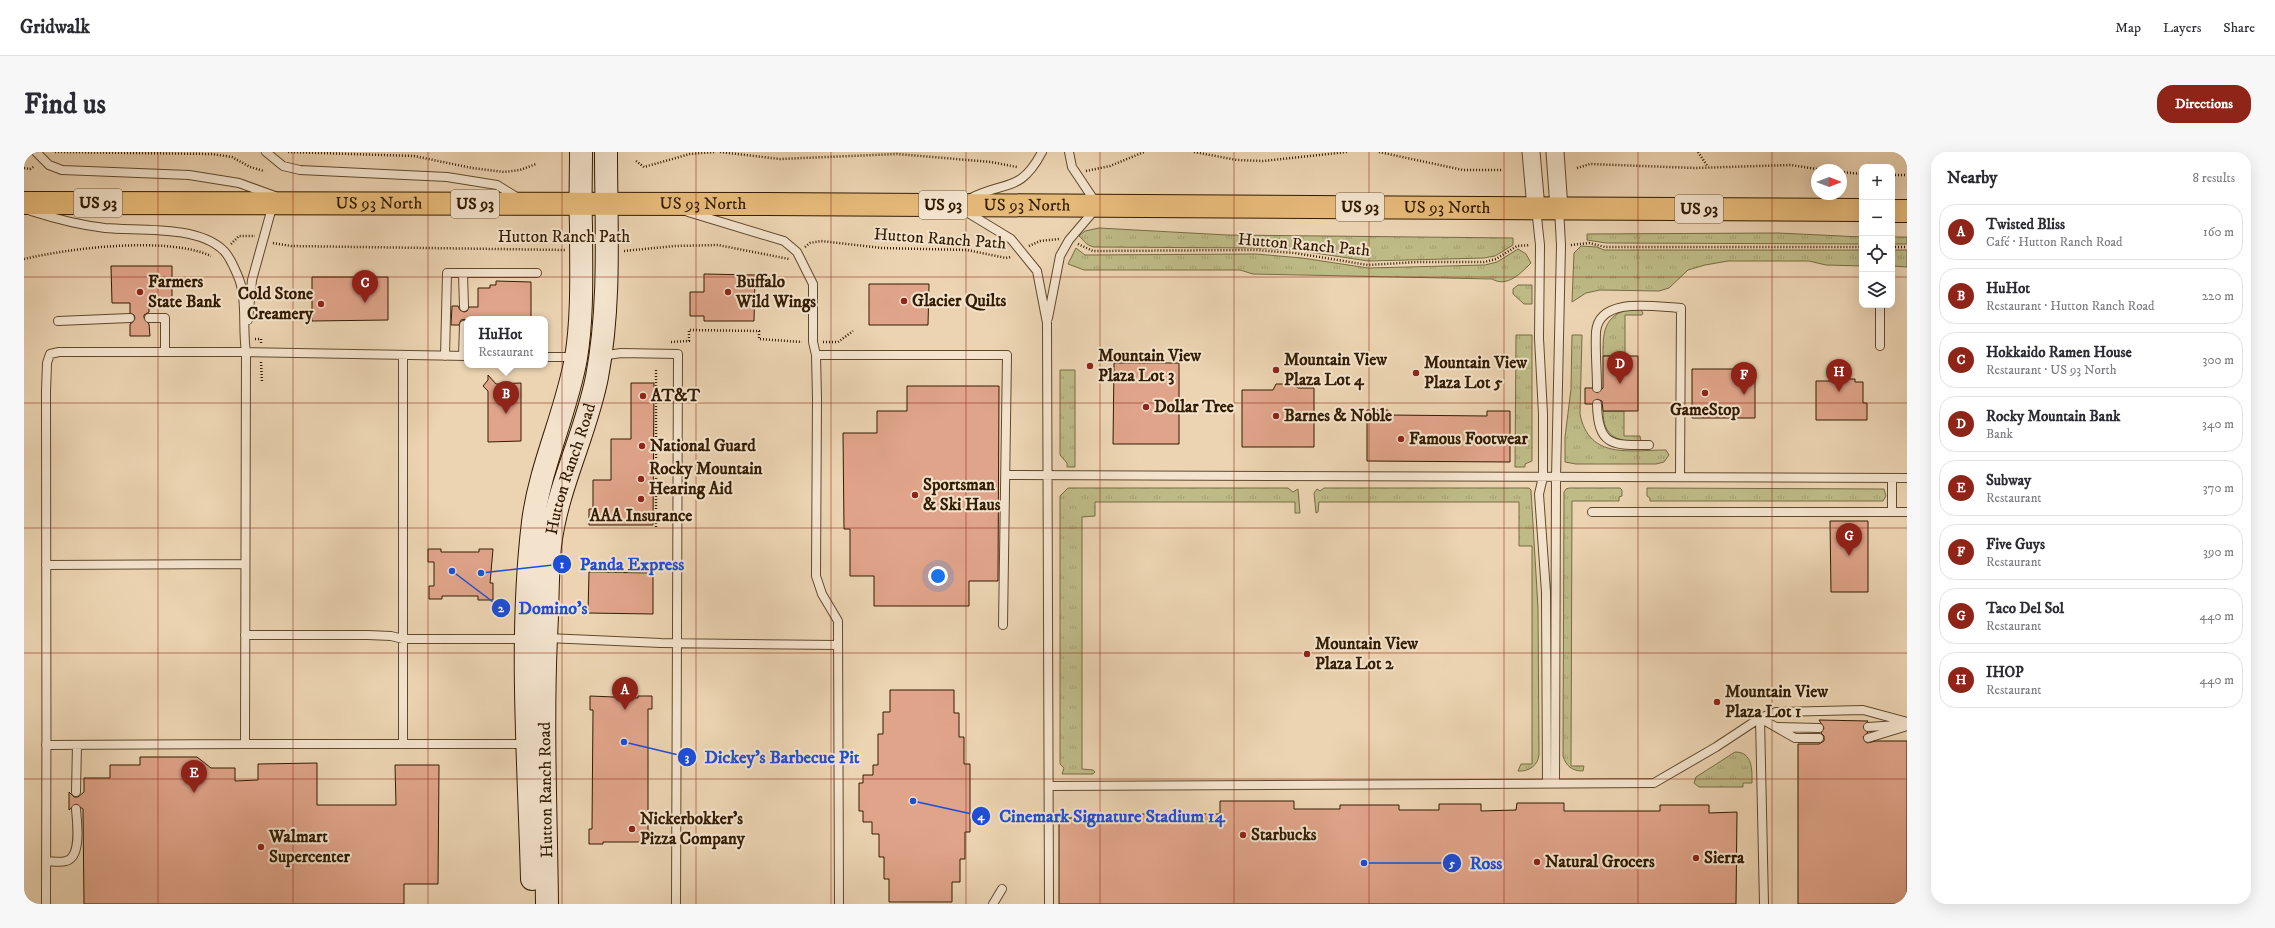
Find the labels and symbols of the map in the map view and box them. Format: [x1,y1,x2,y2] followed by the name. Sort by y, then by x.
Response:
[1811,164,1847,200] north arrow
[74,189,122,217] road number: US 93
[451,190,499,218] road number: US 93
[919,191,967,219] road number: US 93
[336,192,422,215] street label: US 93 North
[660,193,746,215] street label: US 93 North
[1336,193,1384,221] road number: US 93
[984,194,1071,217] street label: US 93 North
[1675,195,1723,223] road number: US 93
[1404,196,1491,219] street label: US 93 North
[873,223,1007,255] street label: Hutton Ranch Path
[498,226,630,248] street label: Hutton Ranch Path
[1237,228,1371,262] street label: Hutton Ranch Path
[352,270,378,303] pin: C
[148,271,222,313] place label: Farmers State Bank
[735,271,816,313] place label: Buffalo Wild Wings
[238,283,314,325] place label: Cold Stone Creamery
[135,287,145,297] marker: Farmers State Bank
[723,287,733,297] marker: Buffalo Wild Wings
[912,290,1007,312] place label: Glacier Quilts
[899,296,909,306] marker: Glacier Quilts
[316,299,326,309] marker: Cold Stone Creamery
[1098,345,1201,387] place label: Mountain View Plaza Lot 3
[1284,349,1387,391] place label: Mountain View Plaza Lot 4
[1607,351,1633,384] pin: D
[1424,352,1527,394] place label: Mountain View Plaza Lot 5
[1826,359,1852,392] pin: H
[1085,361,1095,371] marker: Mountain View Plaza Lot 3
[1731,362,1757,395] pin: F
[1271,365,1281,375] marker: Mountain View Plaza Lot 4
[1411,368,1421,378] marker: Mountain View Plaza Lot 5
[493,381,519,414] pin: B
[650,385,701,407] place label: AT&T
[1700,388,1710,398] marker: GameStop
[638,391,648,401] marker: AT&T
[1154,396,1234,418] place label: Dollar Tree
[1670,399,1740,421] place label: GameStop
[541,400,601,537] street label: Hutton Ranch Road
[1141,402,1151,412] marker: Dollar Tree
[1284,405,1392,427] place label: Barnes & Noble
[1271,411,1281,421] marker: Barnes & Noble
[1409,428,1529,450] place label: Famous Footwear
[1396,434,1406,444] marker: Famous Footwear
[650,435,756,457] place label: National Guard
[637,441,647,451] marker: National Guard
[649,458,763,500] place label: Rocky Mountain Hearing Aid
[636,474,646,484] marker: Rocky Mountain Hearing Aid
[923,474,1001,516] place label: Sportsman & Ski Haus
[910,490,920,500] marker: Sportsman & Ski Haus
[636,494,646,504] marker: AAA Insurance
[589,505,692,527] place label: AAA Insurance
[1836,523,1862,556] pin: G
[552,549,693,579] callout: Panda Express
[580,554,684,576] text: Panda Express
[560,557,565,572] text: 1
[928,566,948,586] your location
[491,593,596,623] callout: Domino's
[519,598,587,620] text: Domino's
[498,601,505,616] text: 2
[1315,633,1418,675] place label: Mountain View Plaza Lot 2
[1302,649,1312,659] marker: Mountain View Plaza Lot 2
[612,677,638,710] pin: A
[1725,681,1828,723] place label: Mountain View Plaza Lot 1
[1712,697,1722,707] marker: Mountain View Plaza Lot 1
[534,721,558,858] street label: Hutton Ranch Road
[677,742,868,772] callout: Dickey's Barbecue Pit
[704,747,860,769] text: Dickey's Barbecue Pit
[685,750,690,765] text: 3
[181,760,207,793] pin: E
[971,801,1233,831] callout: Cinemark Signature Stadium 14
[999,806,1225,828] text: Cinemark Signature Stadium 14
[640,808,746,850] place label: Nickerbokker's Pizza Company
[977,809,986,824] text: 4
[627,824,637,834] marker: Nickerbokker's Pizza Company
[1251,824,1317,846] place label: Starbucks
[268,826,351,868] place label: Walmart Supercenter
[1238,830,1248,840] marker: Starbucks
[256,842,266,852] marker: Walmart Supercenter
[1704,847,1745,869] place label: Sierra
[1442,848,1511,878] callout: Ross
[1545,851,1655,873] place label: Natural Grocers
[1470,853,1502,875] text: Ross
[1691,853,1701,863] marker: Sierra
[1448,856,1455,871] text: 5
[1532,857,1542,867] marker: Natural Grocers

